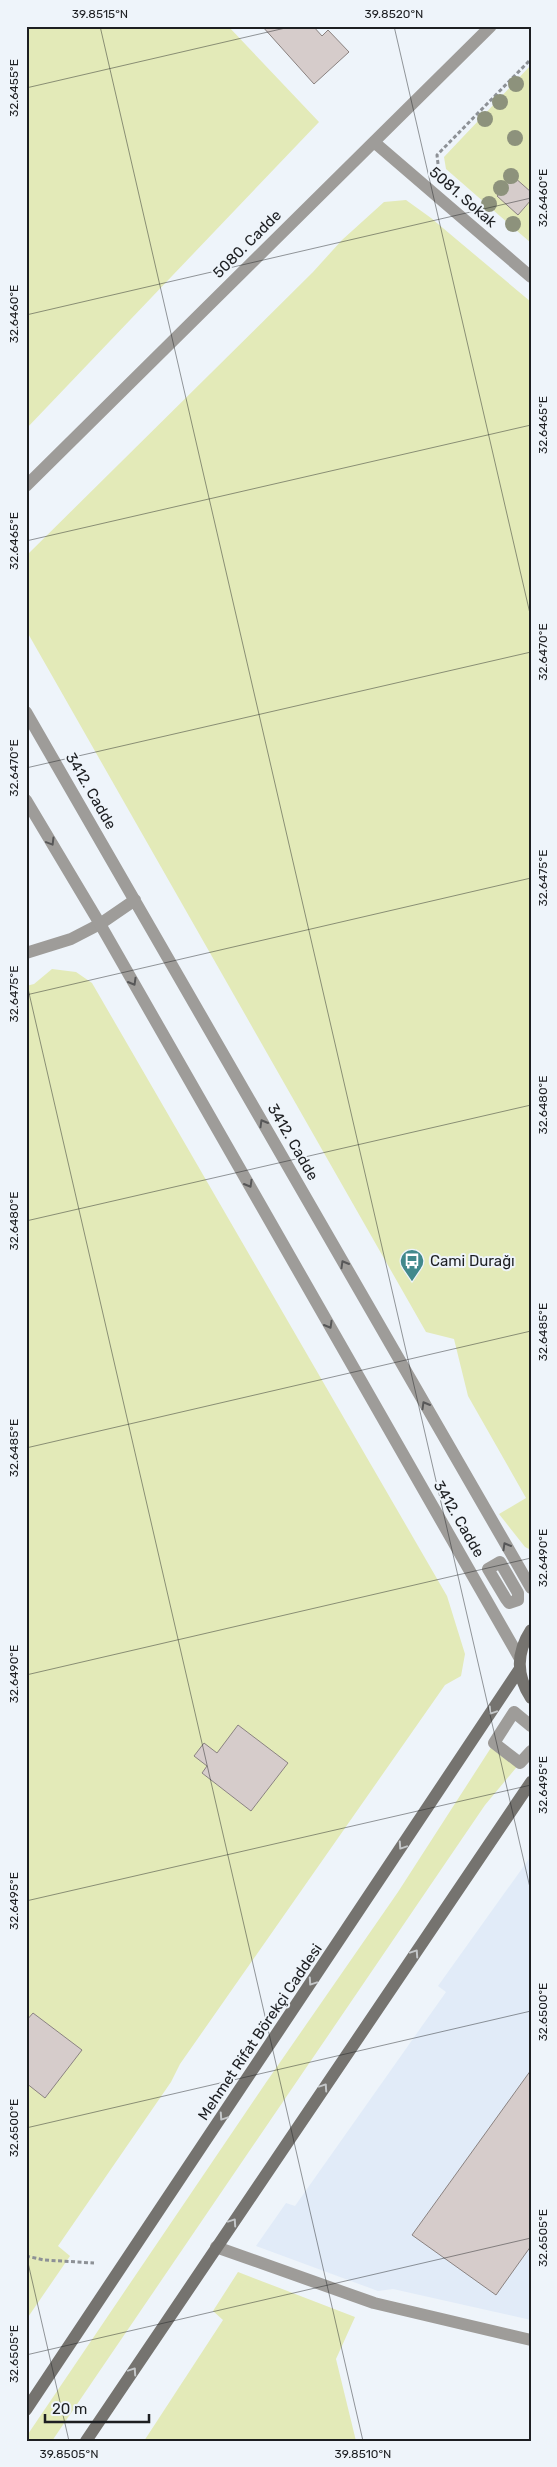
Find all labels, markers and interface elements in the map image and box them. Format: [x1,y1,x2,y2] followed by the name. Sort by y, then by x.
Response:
[72,7,128,21] text: 39.8515°N
[365,7,423,21] text: 39.8520°N
[7,59,21,117] text: 32.6455°E
[426,163,501,231] street label: 5081. Sokak
[536,169,550,227] text: 32.6460°E
[209,206,285,282] street label: 5080. Cadde
[7,285,21,343] text: 32.6460°E
[536,396,550,454] text: 32.6465°E
[7,512,21,570] text: 32.6465°E
[536,623,550,681] text: 32.6470°E
[7,739,21,797] text: 32.6470°E
[62,750,120,832] street label: 3412. Cadde
[45,837,55,846] one-way arrow
[536,850,550,906] text: 32.6475°E
[7,966,21,1022] text: 32.6475°E
[127,977,137,986] one-way arrow
[536,1075,550,1135] text: 32.6480°E
[264,1101,322,1183] street label: 3412. Cadde
[260,1120,270,1129] one-way arrow
[242,1179,252,1188] one-way arrow
[7,1191,21,1251] text: 32.6480°E
[399,1248,425,1282] bus stop icon: Cami Durağı
[430,1252,515,1270] place label: Cami Durağı
[341,1261,351,1270] one-way arrow
[536,1303,550,1361] text: 32.6485°E
[323,1320,333,1329] one-way arrow
[422,1401,432,1410] one-way arrow
[7,1419,21,1477] text: 32.6485°E
[430,1478,488,1560] street label: 3412. Cadde
[536,1529,550,1587] text: 32.6490°E
[503,1542,513,1551] one-way arrow
[7,1645,21,1703] text: 32.6490°E
[489,1705,498,1714] one-way arrow
[536,1756,550,1814] text: 32.6495°E
[399,1840,408,1850] one-way arrow
[7,1872,21,1930] text: 32.6495°E
[194,1940,326,2124] street label: Mehmet Rifat Börekçi Caddesi
[409,1949,418,1958] one-way arrow
[309,1976,319,1985] one-way arrow
[536,1983,550,2041] text: 32.6500°E
[318,2084,327,2093] one-way arrow
[7,2099,21,2157] text: 32.6500°E
[219,2112,229,2121] one-way arrow
[536,2209,550,2267] text: 32.6505°E
[227,2218,236,2228] one-way arrow
[7,2325,21,2383] text: 32.6505°E
[126,2368,136,2377] one-way arrow
[45,2392,149,2424] scale bar
[52,2400,87,2418] text: 20 m
[40,2447,98,2461] text: 39.8505°N
[335,2447,391,2461] text: 39.8510°N

